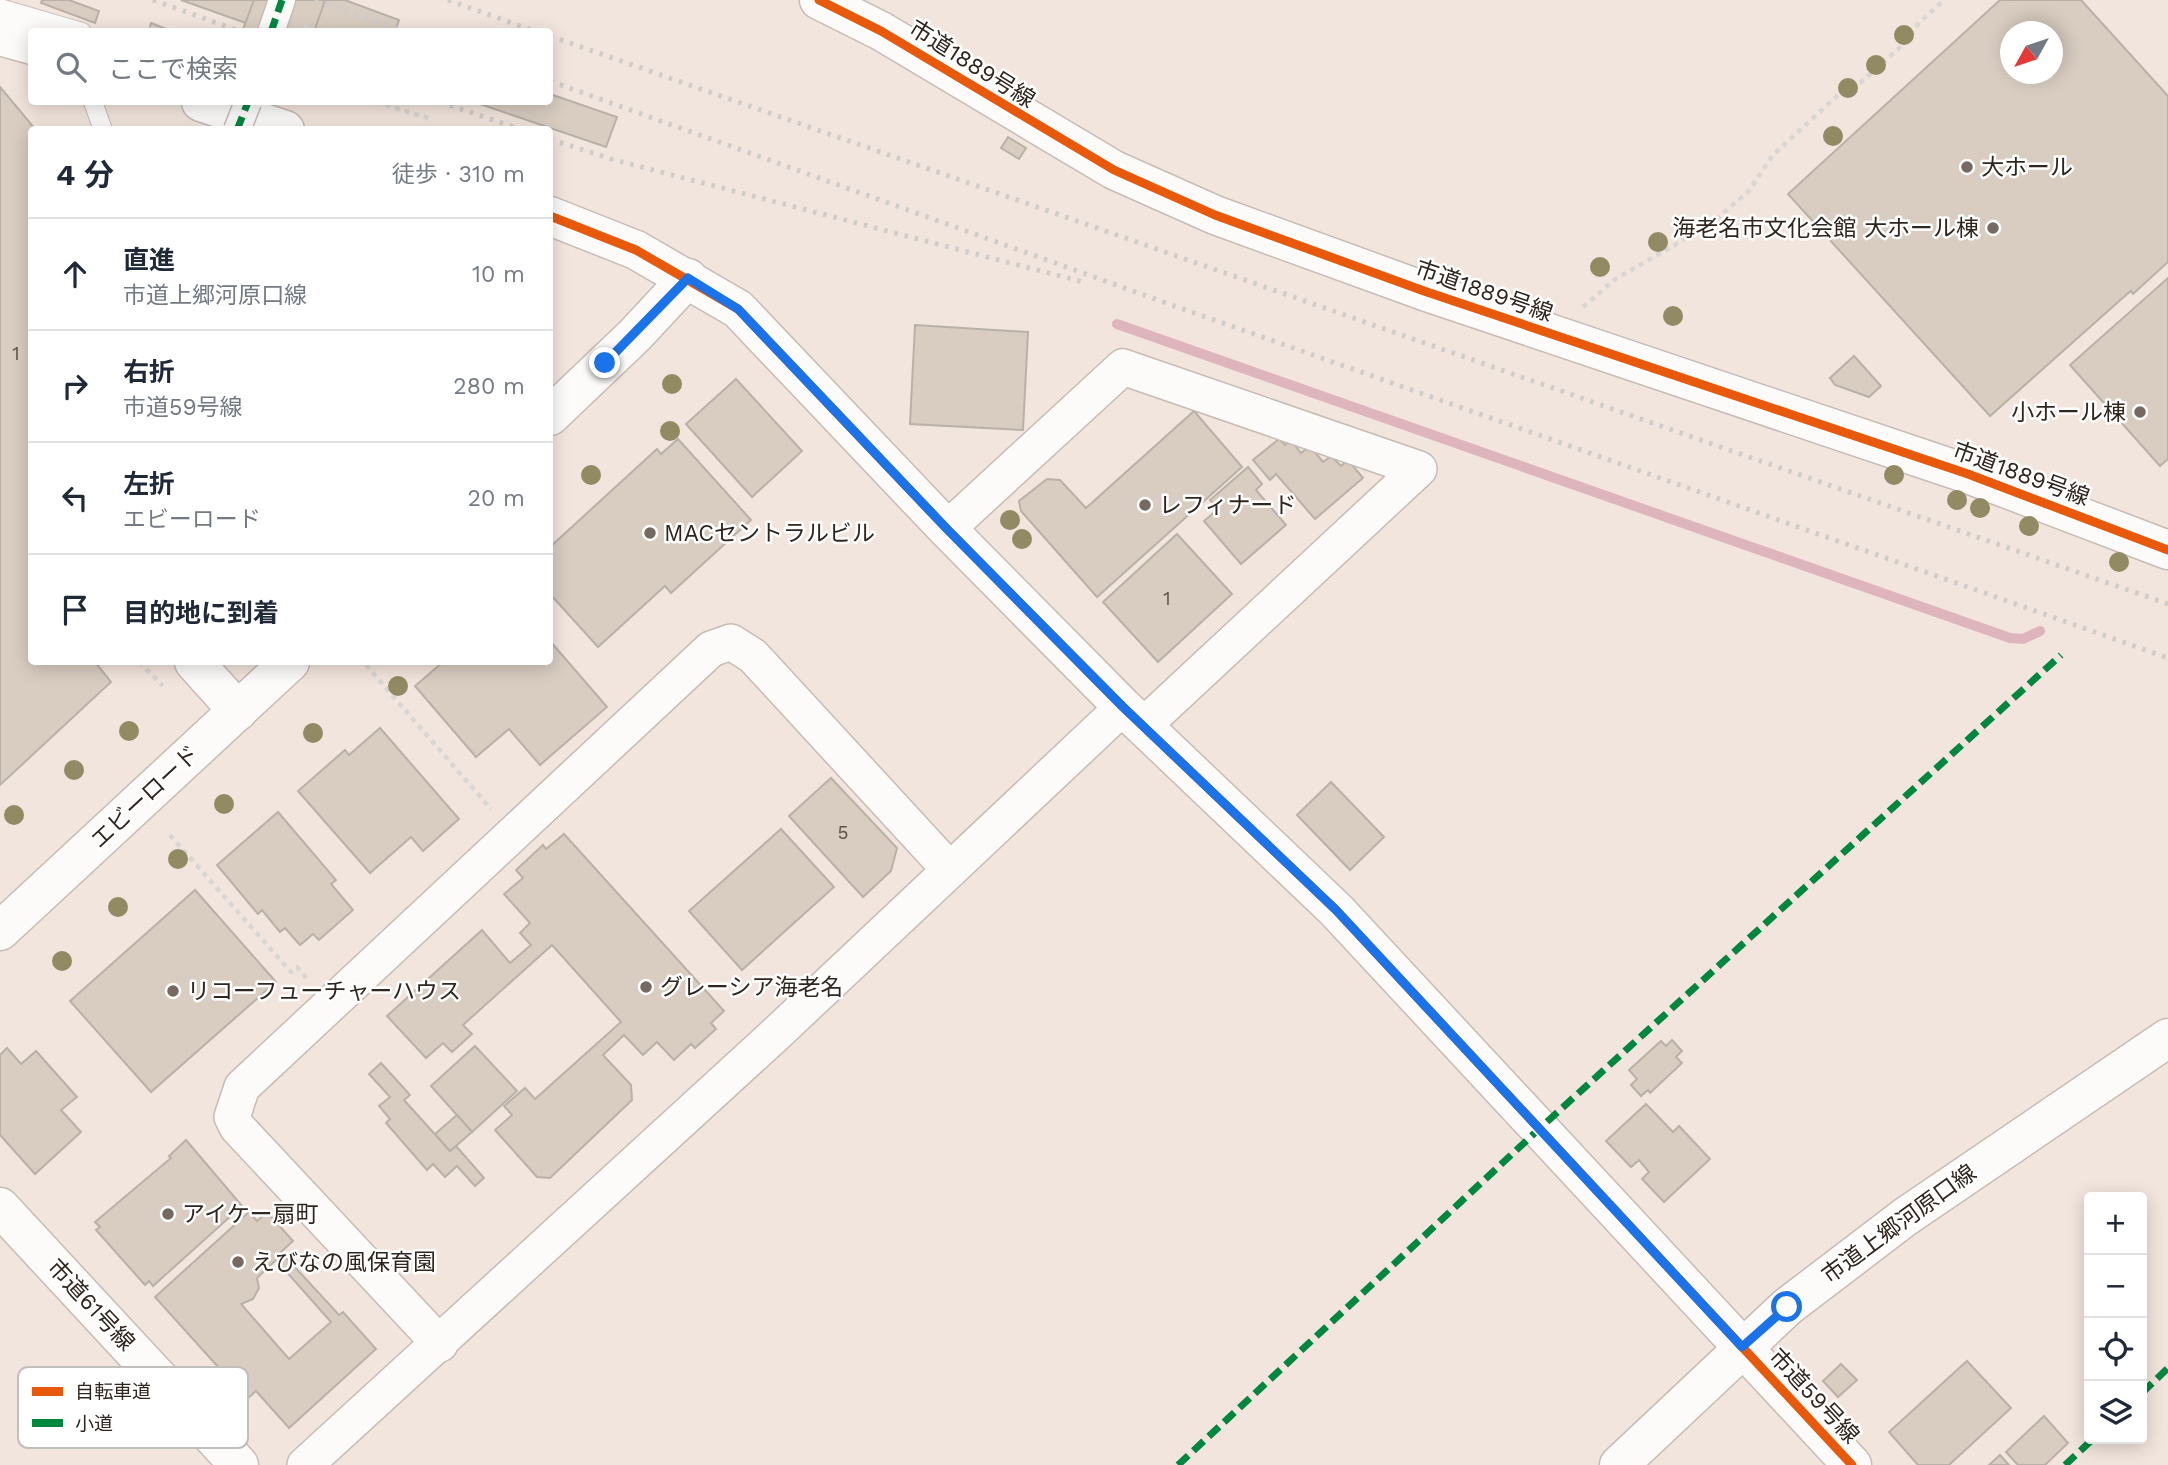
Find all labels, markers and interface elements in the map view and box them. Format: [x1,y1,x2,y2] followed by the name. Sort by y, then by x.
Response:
[904,15,1040,113] street label: 市道1889号線
[2000,21,2063,84] north arrow
[28,28,553,105] search box
[52,48,90,86] icon: search
[108,54,238,84] text: ここで検索
[1981,154,2073,181] place label: 大ホール
[56,157,114,192] text: 4 分
[1959,159,1975,175] marker: 大ホール
[392,161,525,188] text: 徒歩 · 310 m
[1672,215,1979,242] place label: 海老名市文化会館 大ホール棟
[1985,220,2001,236] marker: 海老名市文化会館 大ホール棟
[123,245,175,275] text: 直進
[56,255,94,293] icon: ahead
[1412,255,1556,327] street label: 市道1889号線
[472,261,525,288] text: 10 m
[123,282,307,309] text: 市道上郷河原口線
[12,342,20,365] house number: 1
[589,347,620,378] route end
[123,357,175,387] text: 右折
[56,367,94,405] icon: right
[453,373,525,400] text: 280 m
[123,394,243,421] text: 市道59号線
[2011,399,2126,426] place label: 小ホール棟
[2132,404,2148,420] marker: 小ホール棟
[1949,437,2093,511] street label: 市道1889号線
[123,469,175,499] text: 左折
[56,479,94,517] icon: left
[468,485,525,512] text: 20 m
[1159,492,1297,519] place label: レフィナード
[1137,497,1153,513] marker: レフィナード
[123,506,261,533] text: エビーロード
[664,520,875,547] place label: MACセントラルビル
[642,525,658,541] marker: MACセントラルビル
[1163,587,1171,610] house number: 1
[56,591,94,629] icon: arrive
[123,598,279,628] text: 目的地に到着
[85,740,205,854] street label: エビーロード
[837,821,849,844] house number: 5
[660,974,844,1001] place label: グレーシア海老名
[187,978,461,1005] place label: リコーフューチャーハウス
[638,979,654,995] marker: グレーシア海老名
[165,983,181,999] marker: リコーフューチャーハウス
[1817,1159,1981,1289] street label: 市道上郷河原口線
[2084,1192,2147,1444] map controls
[2084,1192,2147,1255] button: +
[182,1201,319,1228] place label: アイケー扇町
[160,1206,176,1222] marker: アイケー扇町
[252,1249,436,1276] place label: えびなの風保育園
[42,1254,140,1356] street label: 市道61号線
[230,1254,246,1270] marker: えびなの風保育園
[2084,1255,2147,1318] button: −
[1771,1291,1802,1322] route start
[2084,1318,2147,1381] button: locate
[1763,1343,1865,1449] street label: 市道59号線
[18,1367,248,1448] legend
[75,1380,151,1403] text: 自転車道
[2084,1381,2147,1444] button: layers
[75,1412,113,1435] text: 小道

